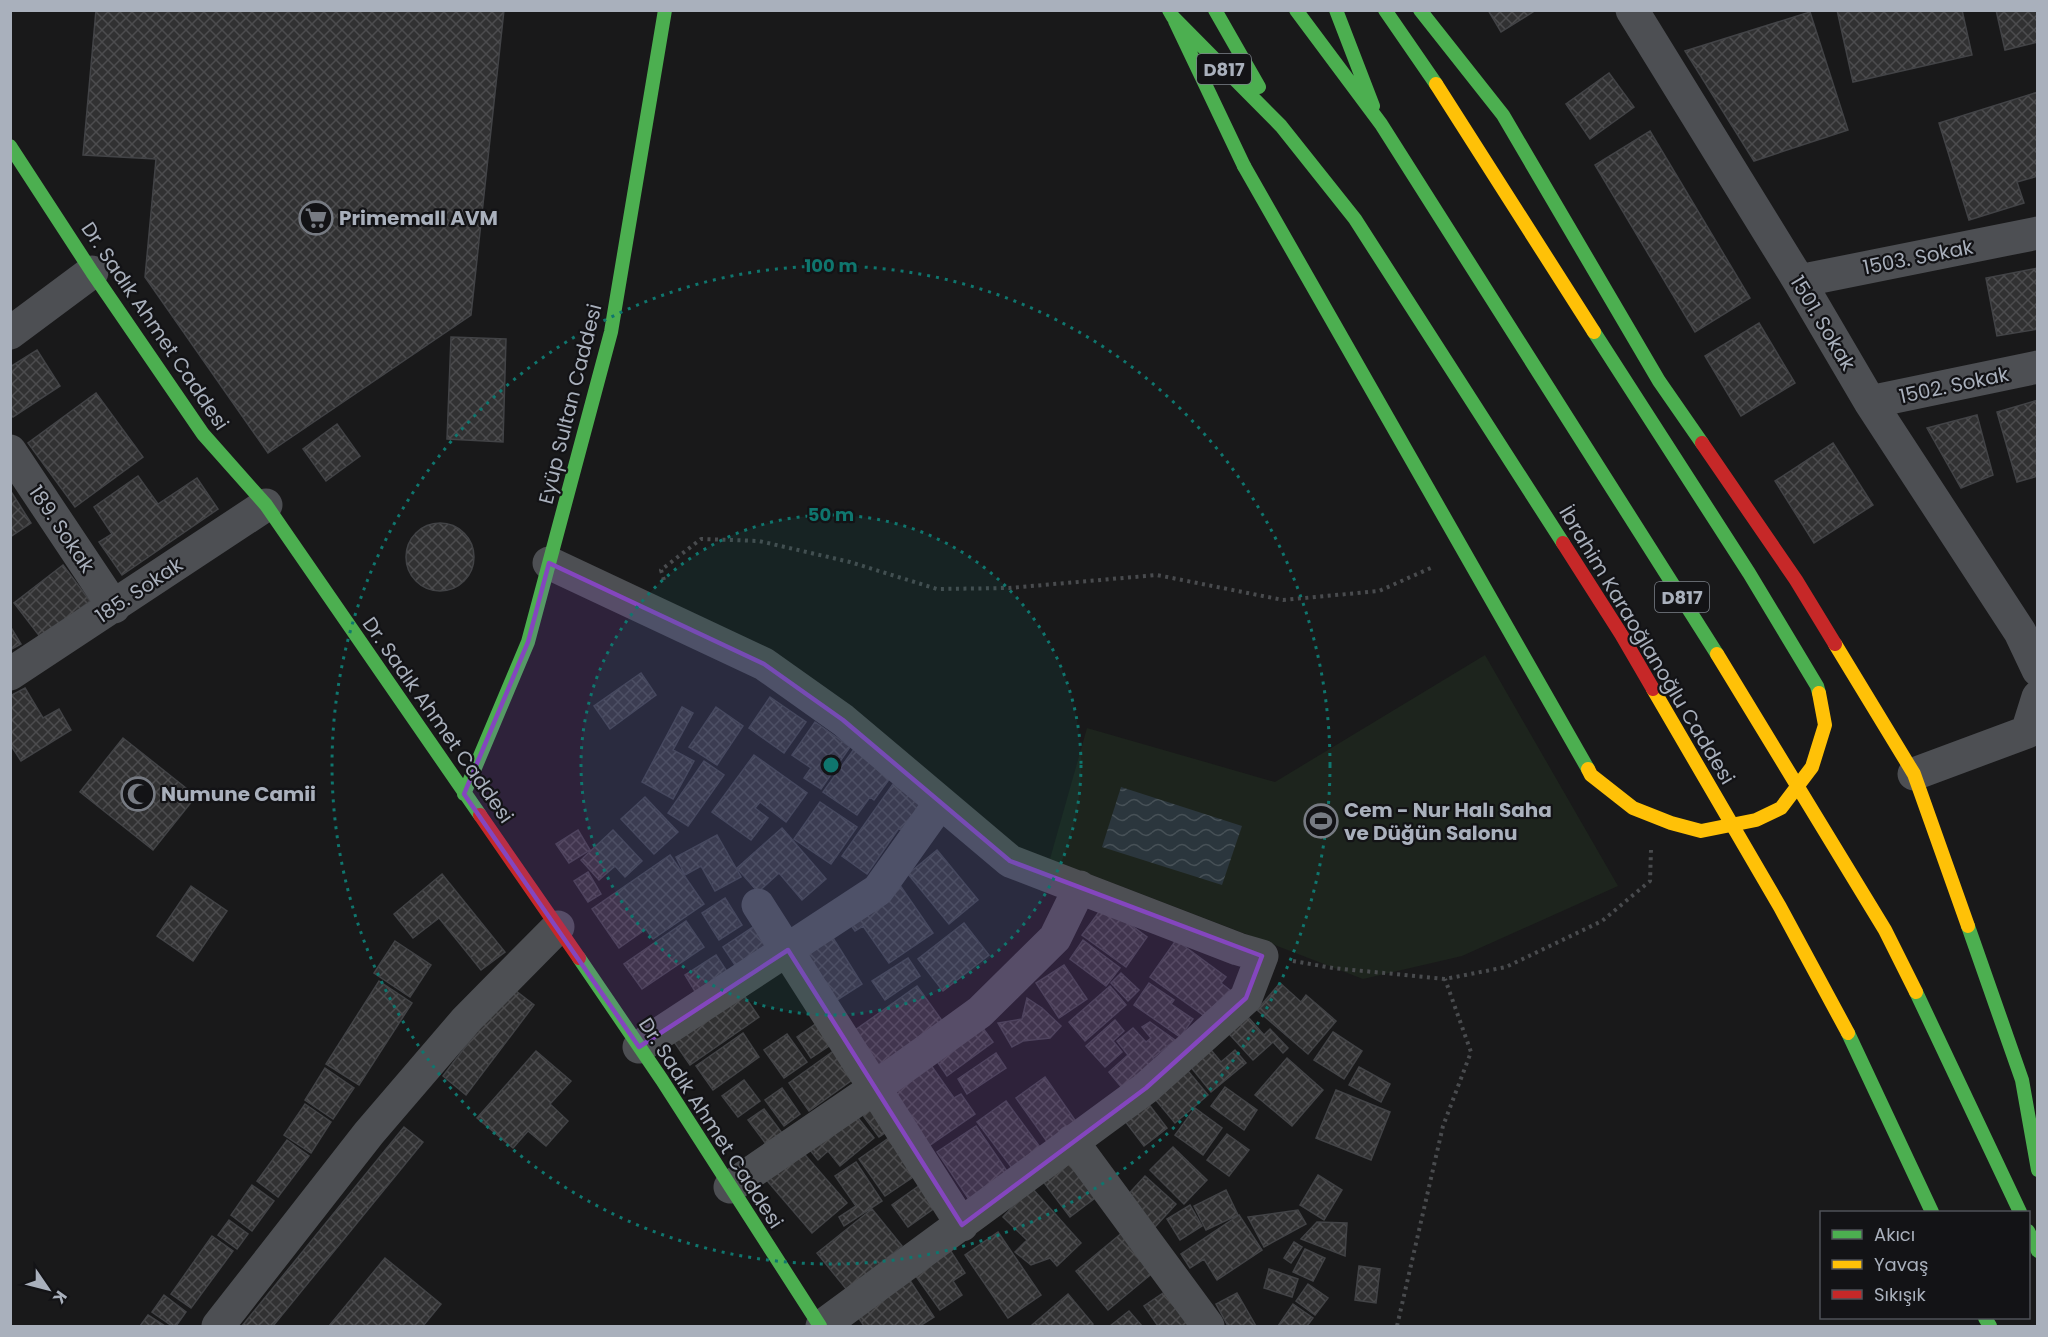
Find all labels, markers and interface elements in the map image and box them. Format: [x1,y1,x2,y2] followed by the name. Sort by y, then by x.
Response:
[1197,54,1251,84] road number: D817
[298,200,334,236] supermarket icon: Primemall AVM
[339,204,498,232] place label: Primemall AVM
[75,216,235,436] street label: Dr. Sadık Ahmet Caddesi
[1861,232,1976,281] street label: 1503. Sokak
[804,253,858,278] text: 100 m
[1784,270,1863,376] street label: 1501. Sokak
[532,301,608,507] street label: Eyüp Sultan Caddesi
[1897,360,2012,410] street label: 1502. Sokak
[22,480,102,579] street label: 189. Sokak
[1553,501,1741,789] street label: İbrahim Karaoğlanoğlu Caddesi
[808,502,854,527] text: 50 m
[90,550,189,630] street label: 185. Sokak
[1655,582,1709,612] road number: D817
[356,611,520,829] street label: Dr. Sadık Ahmet Caddesi
[821,755,841,775] centre of rings
[120,776,156,812] mosque icon: Numune Camii
[161,780,316,808] place label: Numune Camii
[1344,796,1552,847] place label: Cem - Nur Halı Saha ve Düğün Salonu
[1303,803,1339,839] sports icon: Cem - Nur Halı Saha ve Düğün Salonu
[632,1012,790,1234] street label: Dr. Sadık Ahmet Caddesi
[1820,1211,2030,1319] legend
[1874,1222,1915,1247] text: Akıcı
[1874,1252,1928,1277] text: Yavaş
[18,1259,78,1319] north arrow
[1874,1282,1927,1307] text: Sıkışık
[47,1286,72,1308] text: K

